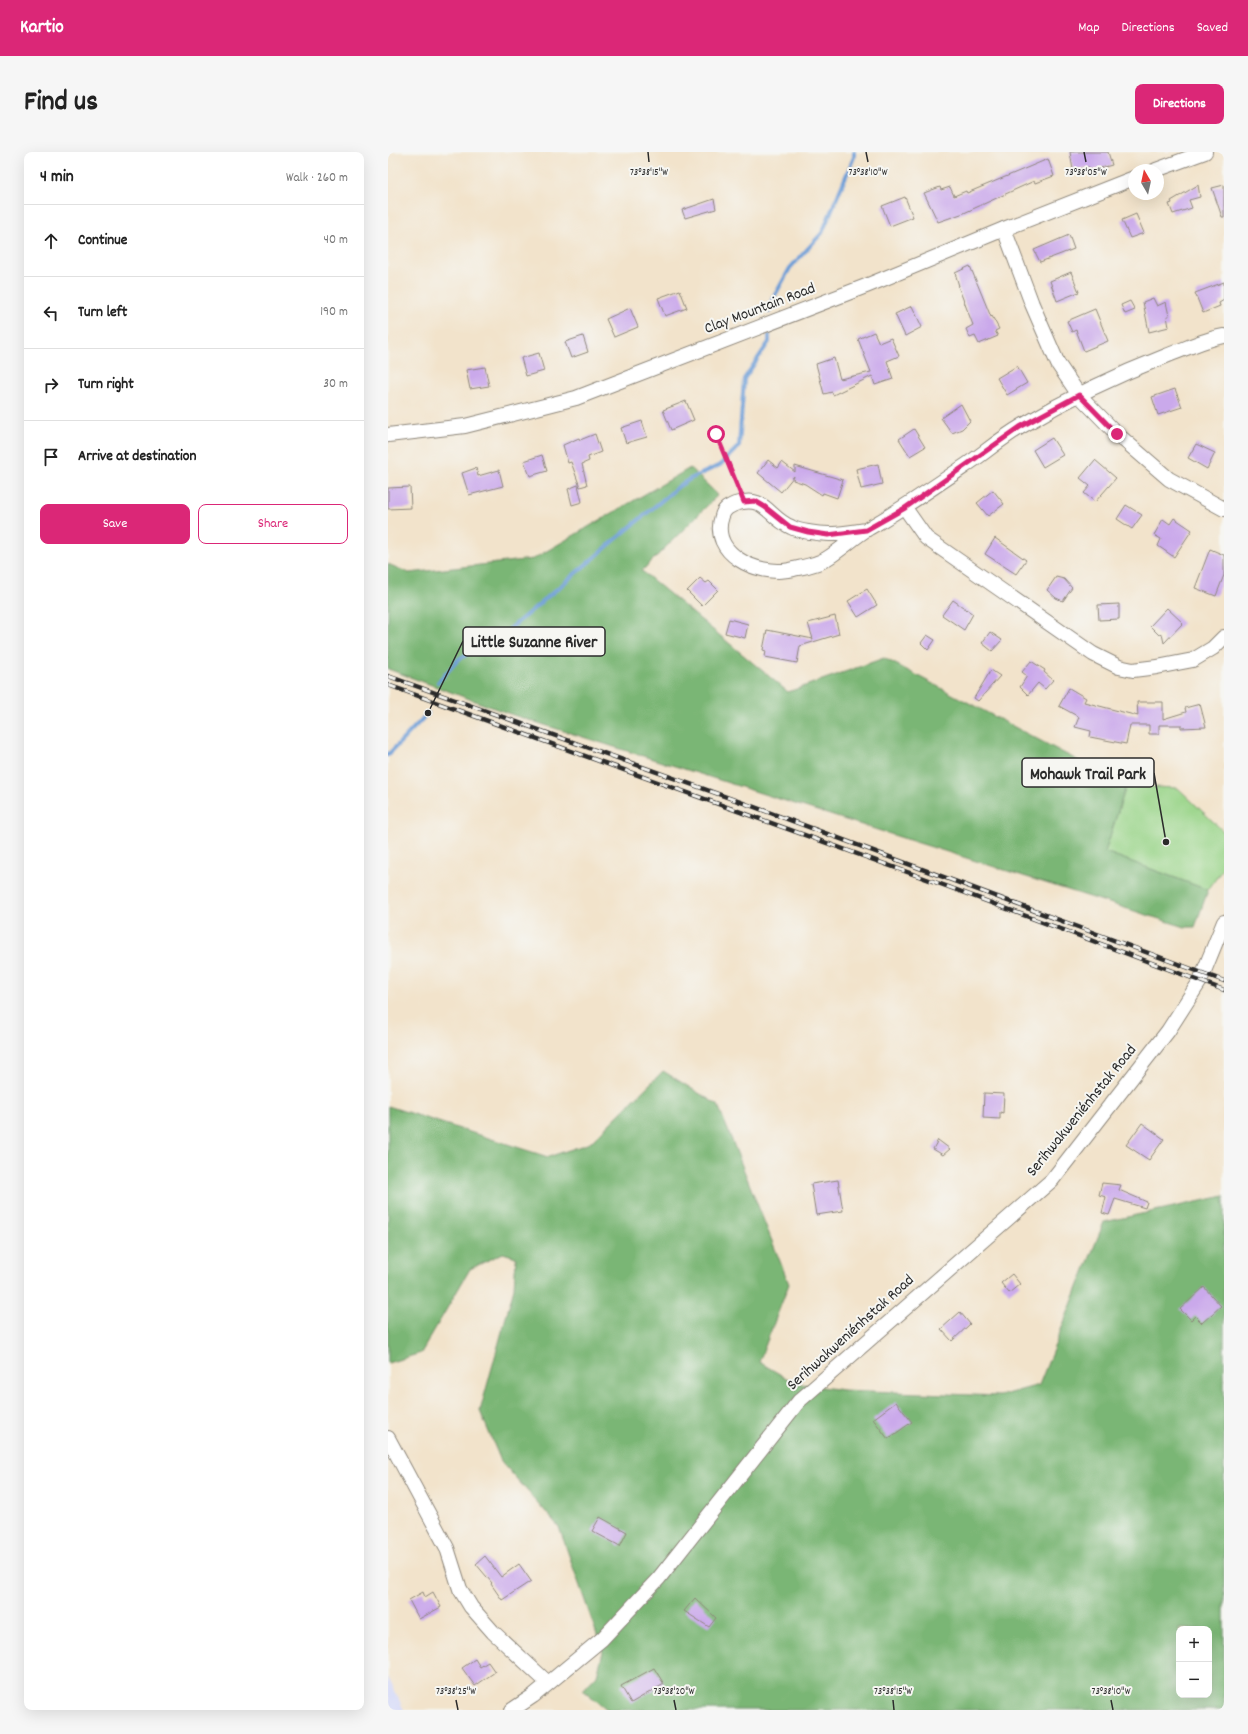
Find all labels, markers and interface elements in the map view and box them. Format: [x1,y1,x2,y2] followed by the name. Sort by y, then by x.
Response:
[20,15,64,42] text: Kartio
[1078,18,1100,38] text: Map
[1122,18,1175,38] text: Directions
[1197,18,1228,38] text: Saved
[24,84,98,124] text: Find us
[1135,84,1224,124] button: Directions
[1128,164,1164,200] north arrow
[40,166,74,190] text: 4 min
[630,166,668,180] text: 73°38'15"W
[849,166,888,180] text: 73°38'10"W
[1065,166,1107,180] text: 73°38'05"W
[286,169,348,188] text: Walk · 260 m
[40,230,62,252] icon: ahead
[78,230,127,252] text: Continue
[324,231,348,250] text: 40 m
[701,277,819,341] street label: Clay Mountain Road
[40,302,62,324] icon: left
[78,302,127,324] text: Turn left
[320,303,348,322] text: 190 m
[40,374,62,396] icon: right
[78,374,134,396] text: Turn right
[323,375,348,394] text: 30 m
[707,425,725,443] route start
[1108,425,1126,443] route end
[40,446,62,468] icon: arrive
[78,446,196,468] text: Arrive at destination
[40,504,190,544] button: Save
[198,504,348,544] button: Share
[463,627,605,656] callout: Little Suzanne River
[471,632,598,656] text: Little Suzanne River
[1022,758,1154,787] callout: Mohawk Trail Park
[1030,764,1146,788] text: Mohawk Trail Park
[1021,1040,1143,1182] street label: Serihwakweniénhstak Road
[782,1270,920,1396] street label: Serihwakweniénhstak Road
[1176,1626,1212,1698] map controls
[1176,1626,1212,1662] button: +
[1176,1662,1212,1698] button: −
[436,1685,476,1699] text: 73°38'25"W
[653,1685,695,1699] text: 73°38'20"W
[874,1685,912,1699] text: 73°38'15"W
[1092,1685,1131,1699] text: 73°38'10"W

